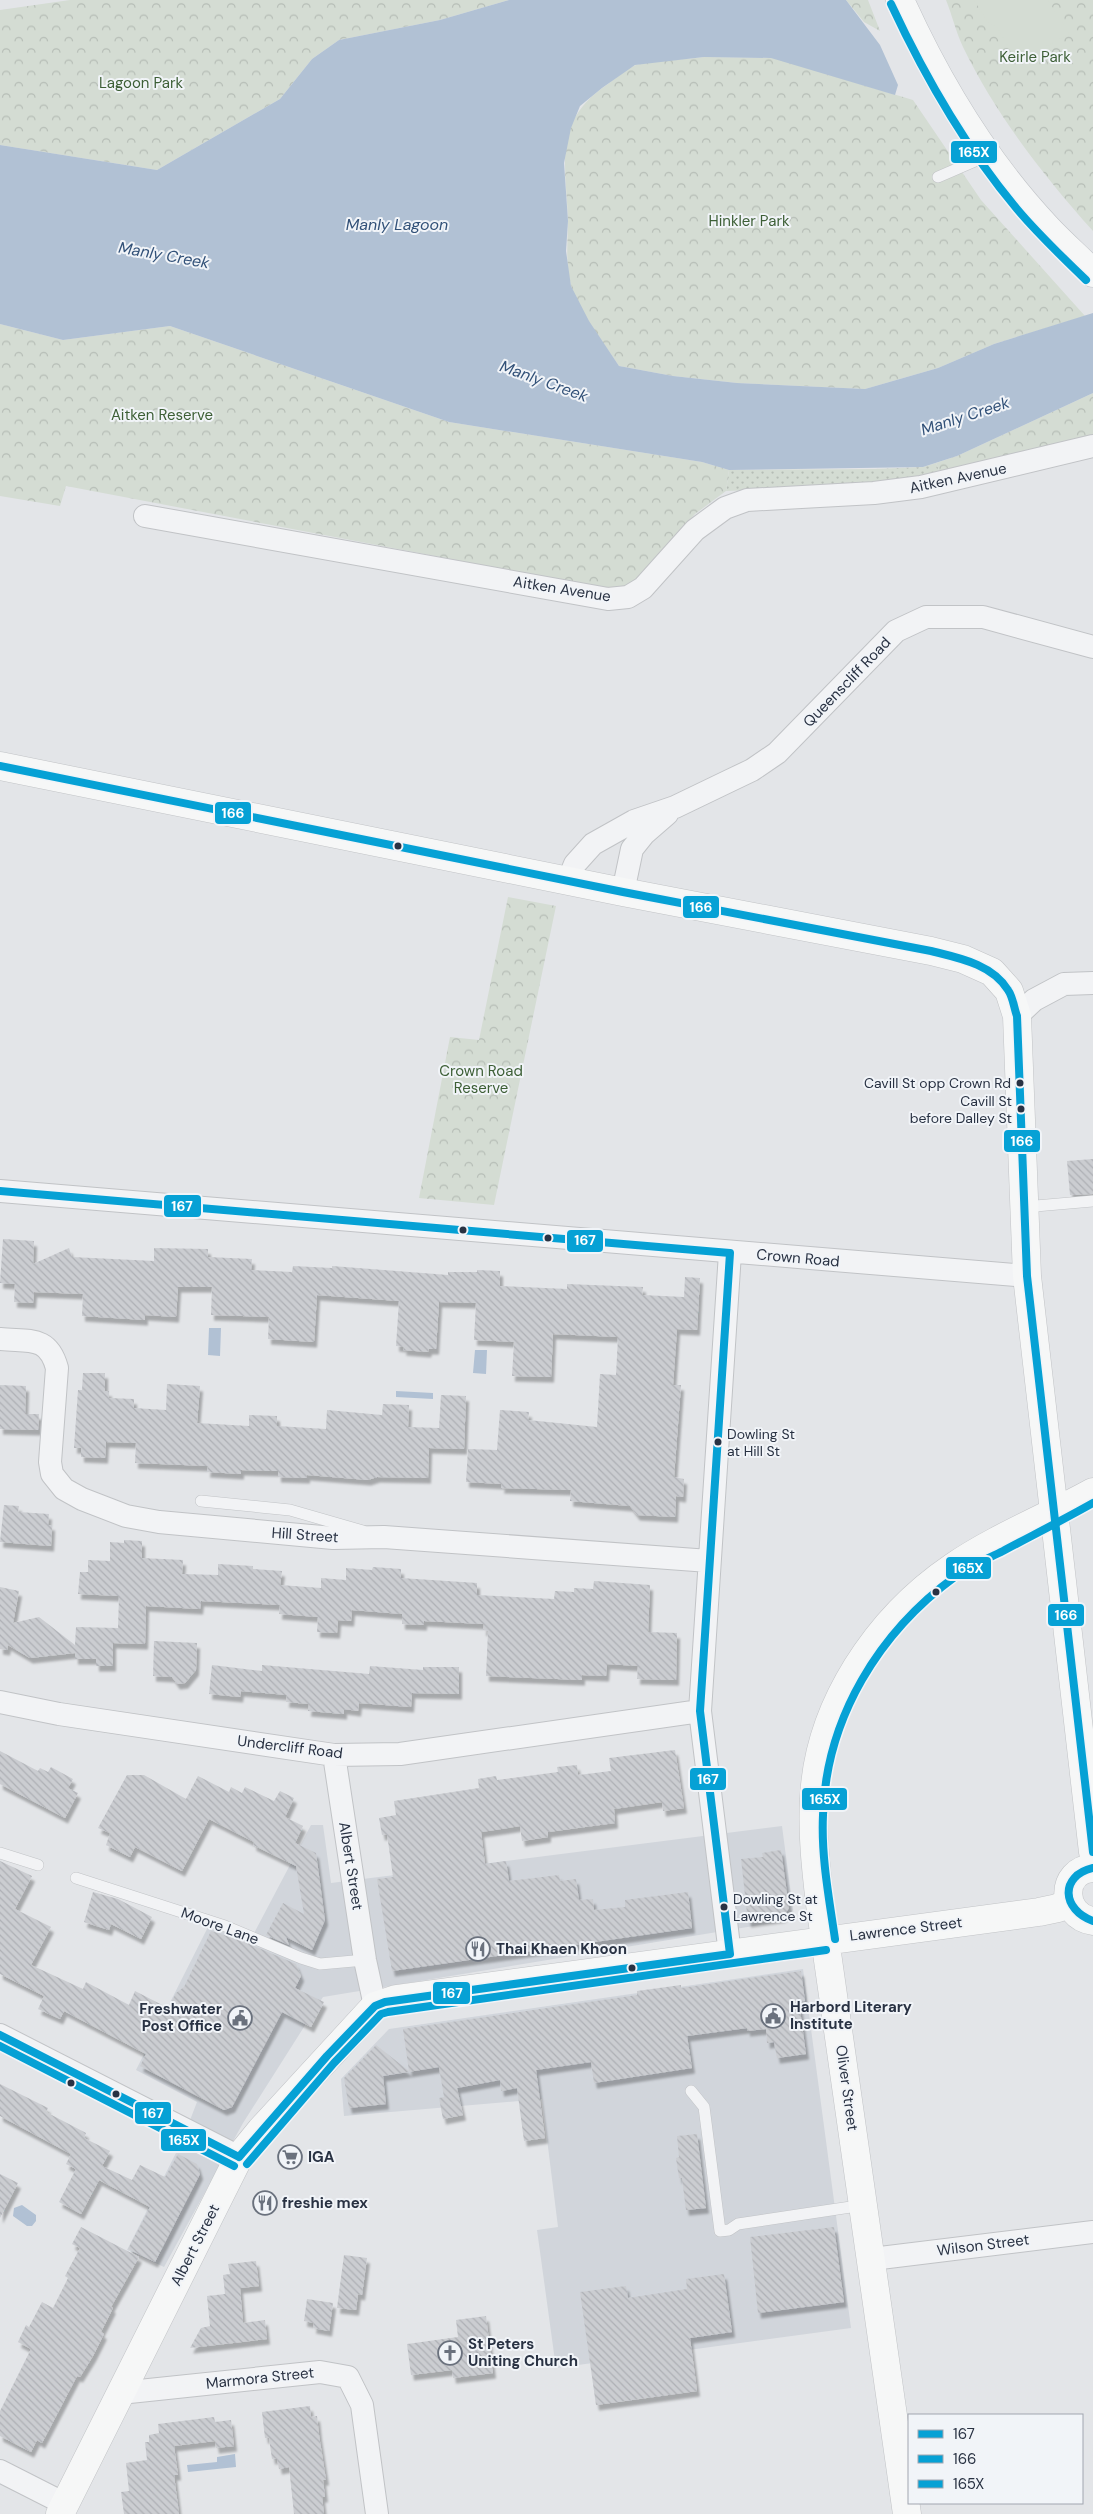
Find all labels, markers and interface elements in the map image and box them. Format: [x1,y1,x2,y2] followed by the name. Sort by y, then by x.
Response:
[999,47,1071,67] park label: Keirle Park
[99,73,184,93] park label: Lagoon Park
[950,140,998,164] line badge: 165X
[958,143,990,161] text: 165X
[708,211,790,231] park label: Hinkler Park
[346,214,448,235] water label: Manly Lagoon
[117,237,212,273] water label: Manly Creek
[497,355,592,407] water label: Manly Creek
[918,392,1013,440] water label: Manly Creek
[111,405,213,425] park label: Aitken Reserve
[908,458,1008,498] street label: Aitken Avenue
[512,571,612,607] street label: Aitken Avenue
[799,633,895,731] street label: Queenscliff Road
[214,801,252,825] line badge: 166
[222,804,245,822] text: 166
[393,841,403,851] unlabelled marker
[682,895,720,919] line badge: 166
[690,898,713,916] text: 166
[439,1061,523,1098] park label: Crown Road Reserve
[864,1074,1011,1092] place label: Cavill St opp Crown Rd
[1015,1078,1025,1088] marker: Cavill St opp Crown Rd
[910,1092,1012,1127] place label: Cavill St before Dalley St
[1016,1104,1026,1114] marker: Cavill St before Dalley St
[1003,1129,1041,1153] line badge: 166
[1011,1132,1034,1150] text: 166
[163,1194,202,1218] line badge: 167
[171,1197,193,1215] text: 167
[458,1225,468,1235] unlabelled marker
[566,1229,604,1253] line badge: 167
[574,1231,596,1249] text: 167
[543,1233,553,1243] unlabelled marker
[755,1244,841,1272] street label: Crown Road
[727,1425,795,1460] place label: Dowling St at Hill St
[713,1437,723,1447] marker: Dowling St at Hill St
[271,1523,339,1547] street label: Hill Street
[945,1556,992,1580] line badge: 165X
[952,1559,984,1577] text: 165X
[931,1587,941,1597] unlabelled marker
[1047,1603,1085,1627] line badge: 166
[1055,1606,1078,1624] text: 166
[236,1731,344,1763] street label: Undercliff Road
[689,1767,727,1791] line badge: 167
[697,1770,719,1788] text: 167
[801,1787,848,1811] line badge: 165X
[809,1790,841,1808] text: 165X
[334,1820,368,1912] street label: Albert Street
[733,1890,818,1925] place label: Dowling St at Lawrence St
[719,1902,729,1912] marker: Dowling St at Lawrence St
[178,1903,262,1949] street label: Moore Lane
[849,1912,964,1946] street label: Lawrence Street
[465,1936,491,1962] restaurant icon: Thai Khaen Khoon
[496,1939,627,1959] place label: Thai Khaen Khoon
[627,1963,637,1973] unlabelled marker
[432,1981,471,2005] line badge: 167
[441,1984,463,2002] text: 167
[790,1997,912,2034] place label: Harbord Literary Institute
[139,1999,222,2036] place label: Freshwater Post Office
[760,2003,786,2029] public building icon: Harbord Literary Institute
[227,2005,253,2031] public building icon: Freshwater Post Office
[831,2044,863,2132] street label: Oliver Street
[66,2078,76,2088] unlabelled marker
[111,2089,121,2099] unlabelled marker
[134,2101,172,2125] line badge: 167
[142,2104,164,2122] text: 167
[160,2128,207,2152] line badge: 165X
[168,2131,200,2149] text: 165X
[277,2144,303,2170] supermarket icon: IGA
[308,2147,335,2167] place label: IGA
[252,2190,278,2216] restaurant icon: freshie mex
[282,2193,368,2213] place label: freshie mex
[166,2201,224,2289] street label: Albert Street
[936,2229,1030,2261] street label: Wilson Street
[468,2334,578,2371] place label: St Peters Uniting Church
[437,2340,463,2366] church icon: St Peters Uniting Church
[205,2362,315,2394] street label: Marmora Street
[908,2414,1083,2504] legend
[953,2424,975,2444] text: 167
[953,2449,977,2469] text: 166
[953,2474,984,2494] text: 165X

